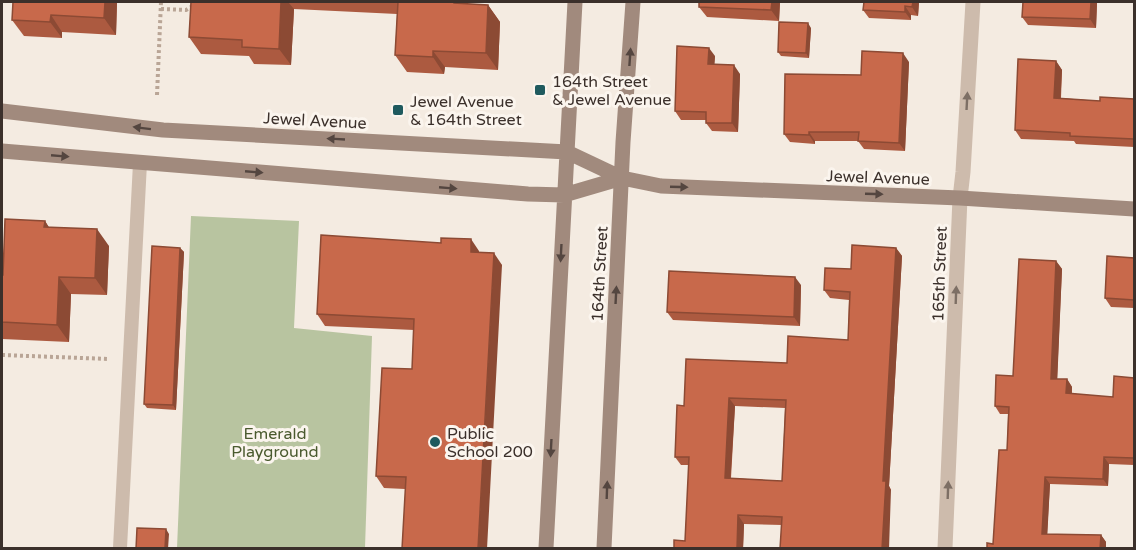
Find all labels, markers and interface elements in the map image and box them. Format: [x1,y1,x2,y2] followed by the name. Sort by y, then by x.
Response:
[625,47,634,66] one-way arrow
[552,72,671,110] place label: 164th Street & Jewel Avenue
[533,83,547,97] marker: 164th Street & Jewel Avenue
[963,91,972,110] one-way arrow
[410,92,522,130] place label: Jewel Avenue & 164th Street
[391,103,405,117] marker: Jewel Avenue & 164th Street
[263,108,367,134] street label: Jewel Avenue
[132,123,151,132] one-way arrow
[327,134,346,144] one-way arrow
[50,151,69,161] one-way arrow
[826,166,930,190] street label: Jewel Avenue
[245,167,264,177] one-way arrow
[670,182,689,192] one-way arrow
[439,183,458,192] one-way arrow
[865,190,884,199] one-way arrow
[588,226,612,322] street label: 164th Street
[928,226,952,322] street label: 165th Street
[556,244,565,263] one-way arrow
[611,286,620,305] one-way arrow
[951,286,960,305] one-way arrow
[231,424,319,462] park label: Emerald Playground
[447,424,533,462] place label: Public School 200
[428,435,442,449] marker: Public School 200
[547,439,556,458] one-way arrow
[602,481,611,500] one-way arrow
[943,481,952,500] one-way arrow

